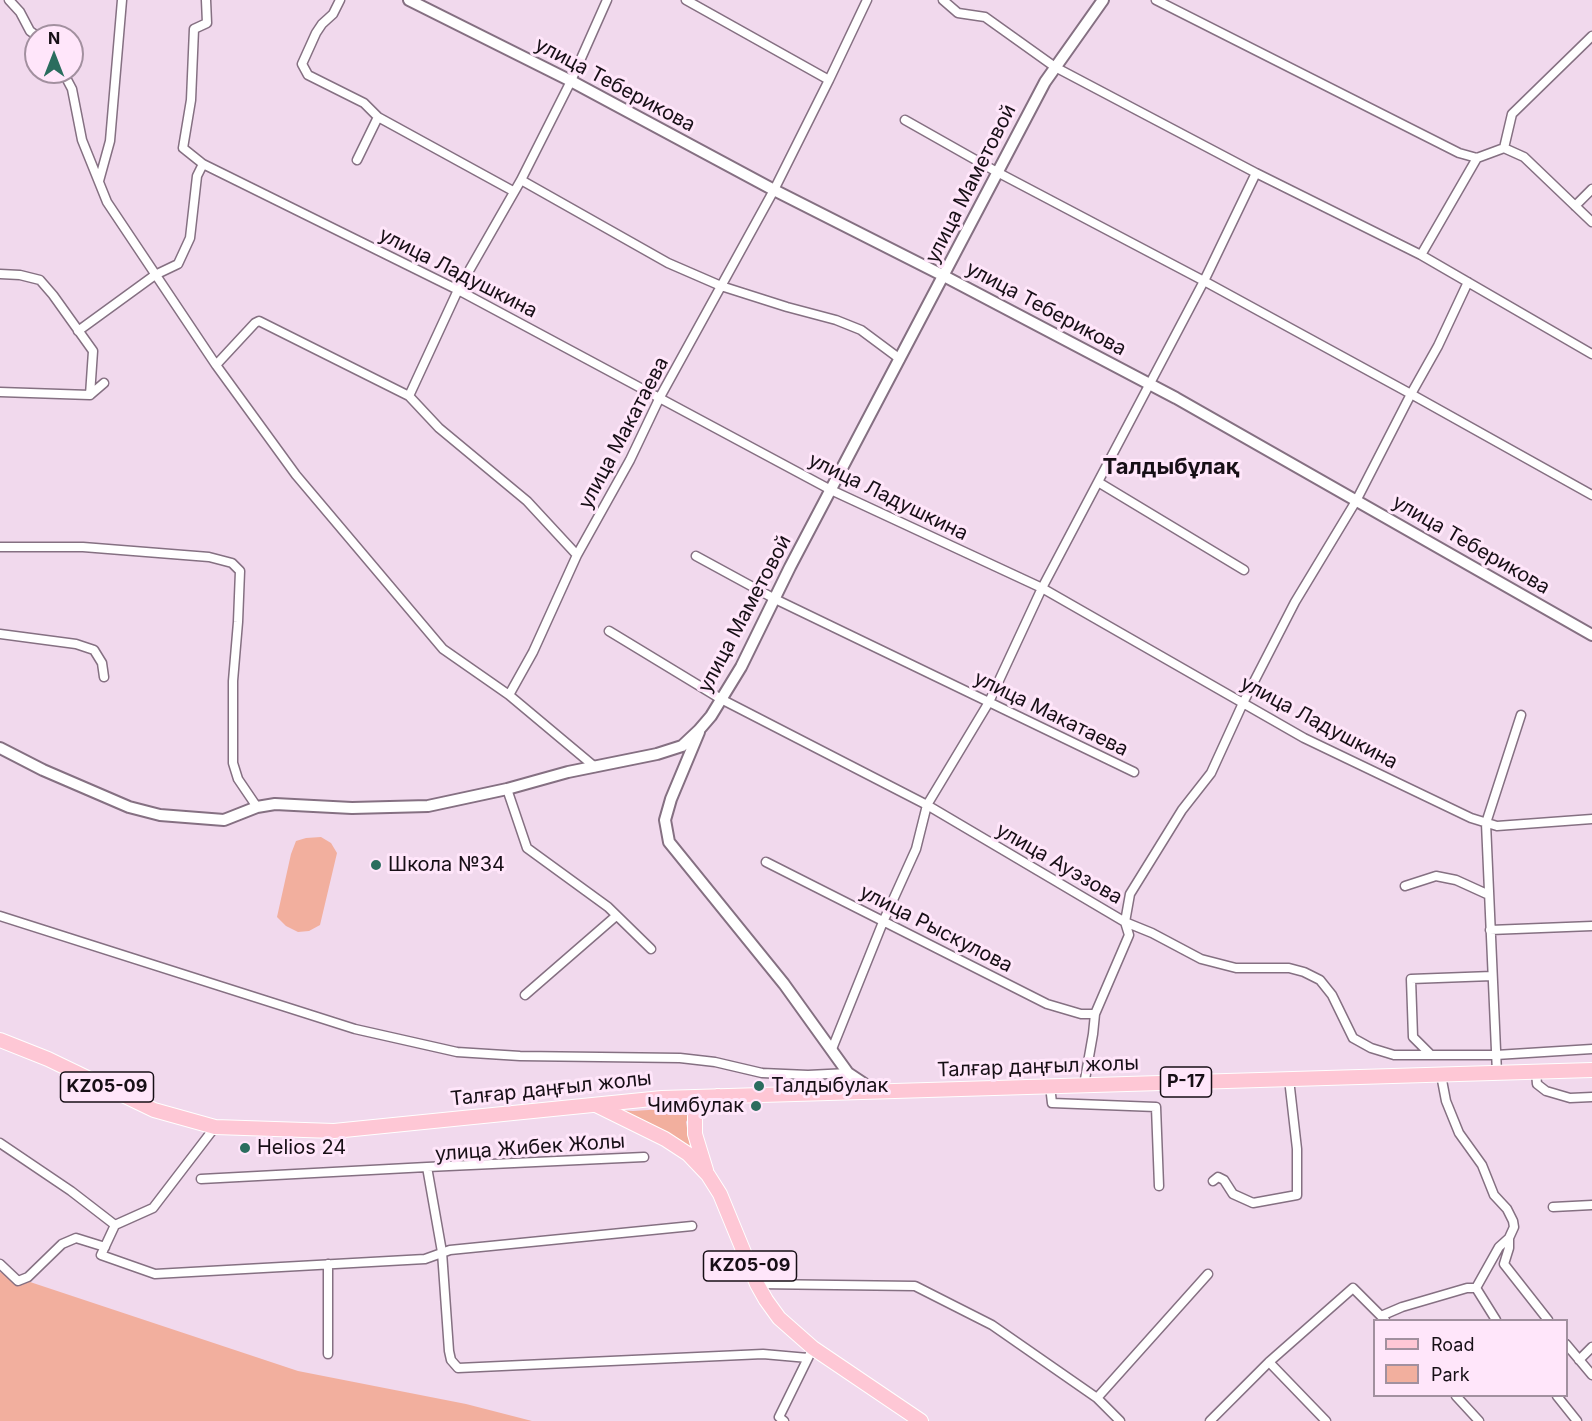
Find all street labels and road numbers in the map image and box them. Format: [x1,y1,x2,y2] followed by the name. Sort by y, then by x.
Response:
[531,33,699,137] street label: улица Теберикова
[921,101,1021,267] street label: улица Маметовой
[375,223,541,323] street label: улица Ладушкина
[962,257,1130,361] street label: улица Теберикова
[574,353,674,513] street label: улица Макатаева
[804,448,972,546] street label: улица Ладушкина
[1388,490,1554,600] street label: улица Теберикова
[693,531,797,697] street label: улица Маметовой
[970,666,1132,762] street label: улица Макатаева
[1236,671,1402,775] street label: улица Ладушкина
[992,818,1126,910] street label: улица Ауэзова
[855,880,1017,978] street label: улица Рыскулова
[937,1051,1139,1083] street label: Талғар даңғыл жолы
[449,1066,653,1112] street label: Талғар даңғыл жолы
[1160,1067,1212,1097] road number: P-17
[60,1072,154,1102] road number: KZ05-09
[434,1129,626,1167] street label: улица Жибек Жолы
[704,1251,796,1281] road number: KZ05-09

